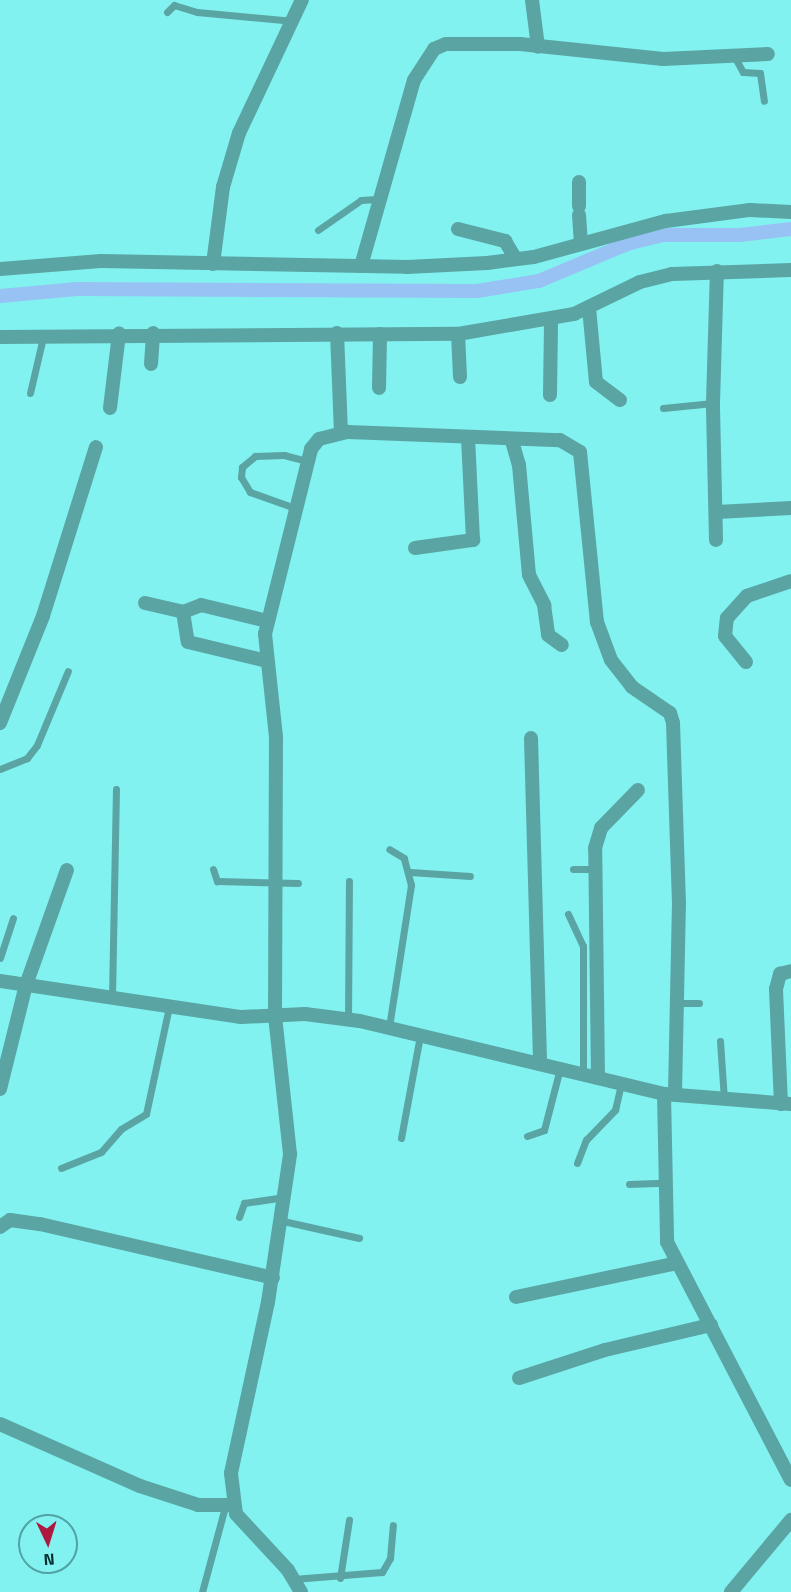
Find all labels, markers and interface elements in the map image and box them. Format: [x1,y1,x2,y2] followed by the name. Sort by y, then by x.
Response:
[18,1514,78,1574] north arrow
[43,1548,55,1572] text: N

